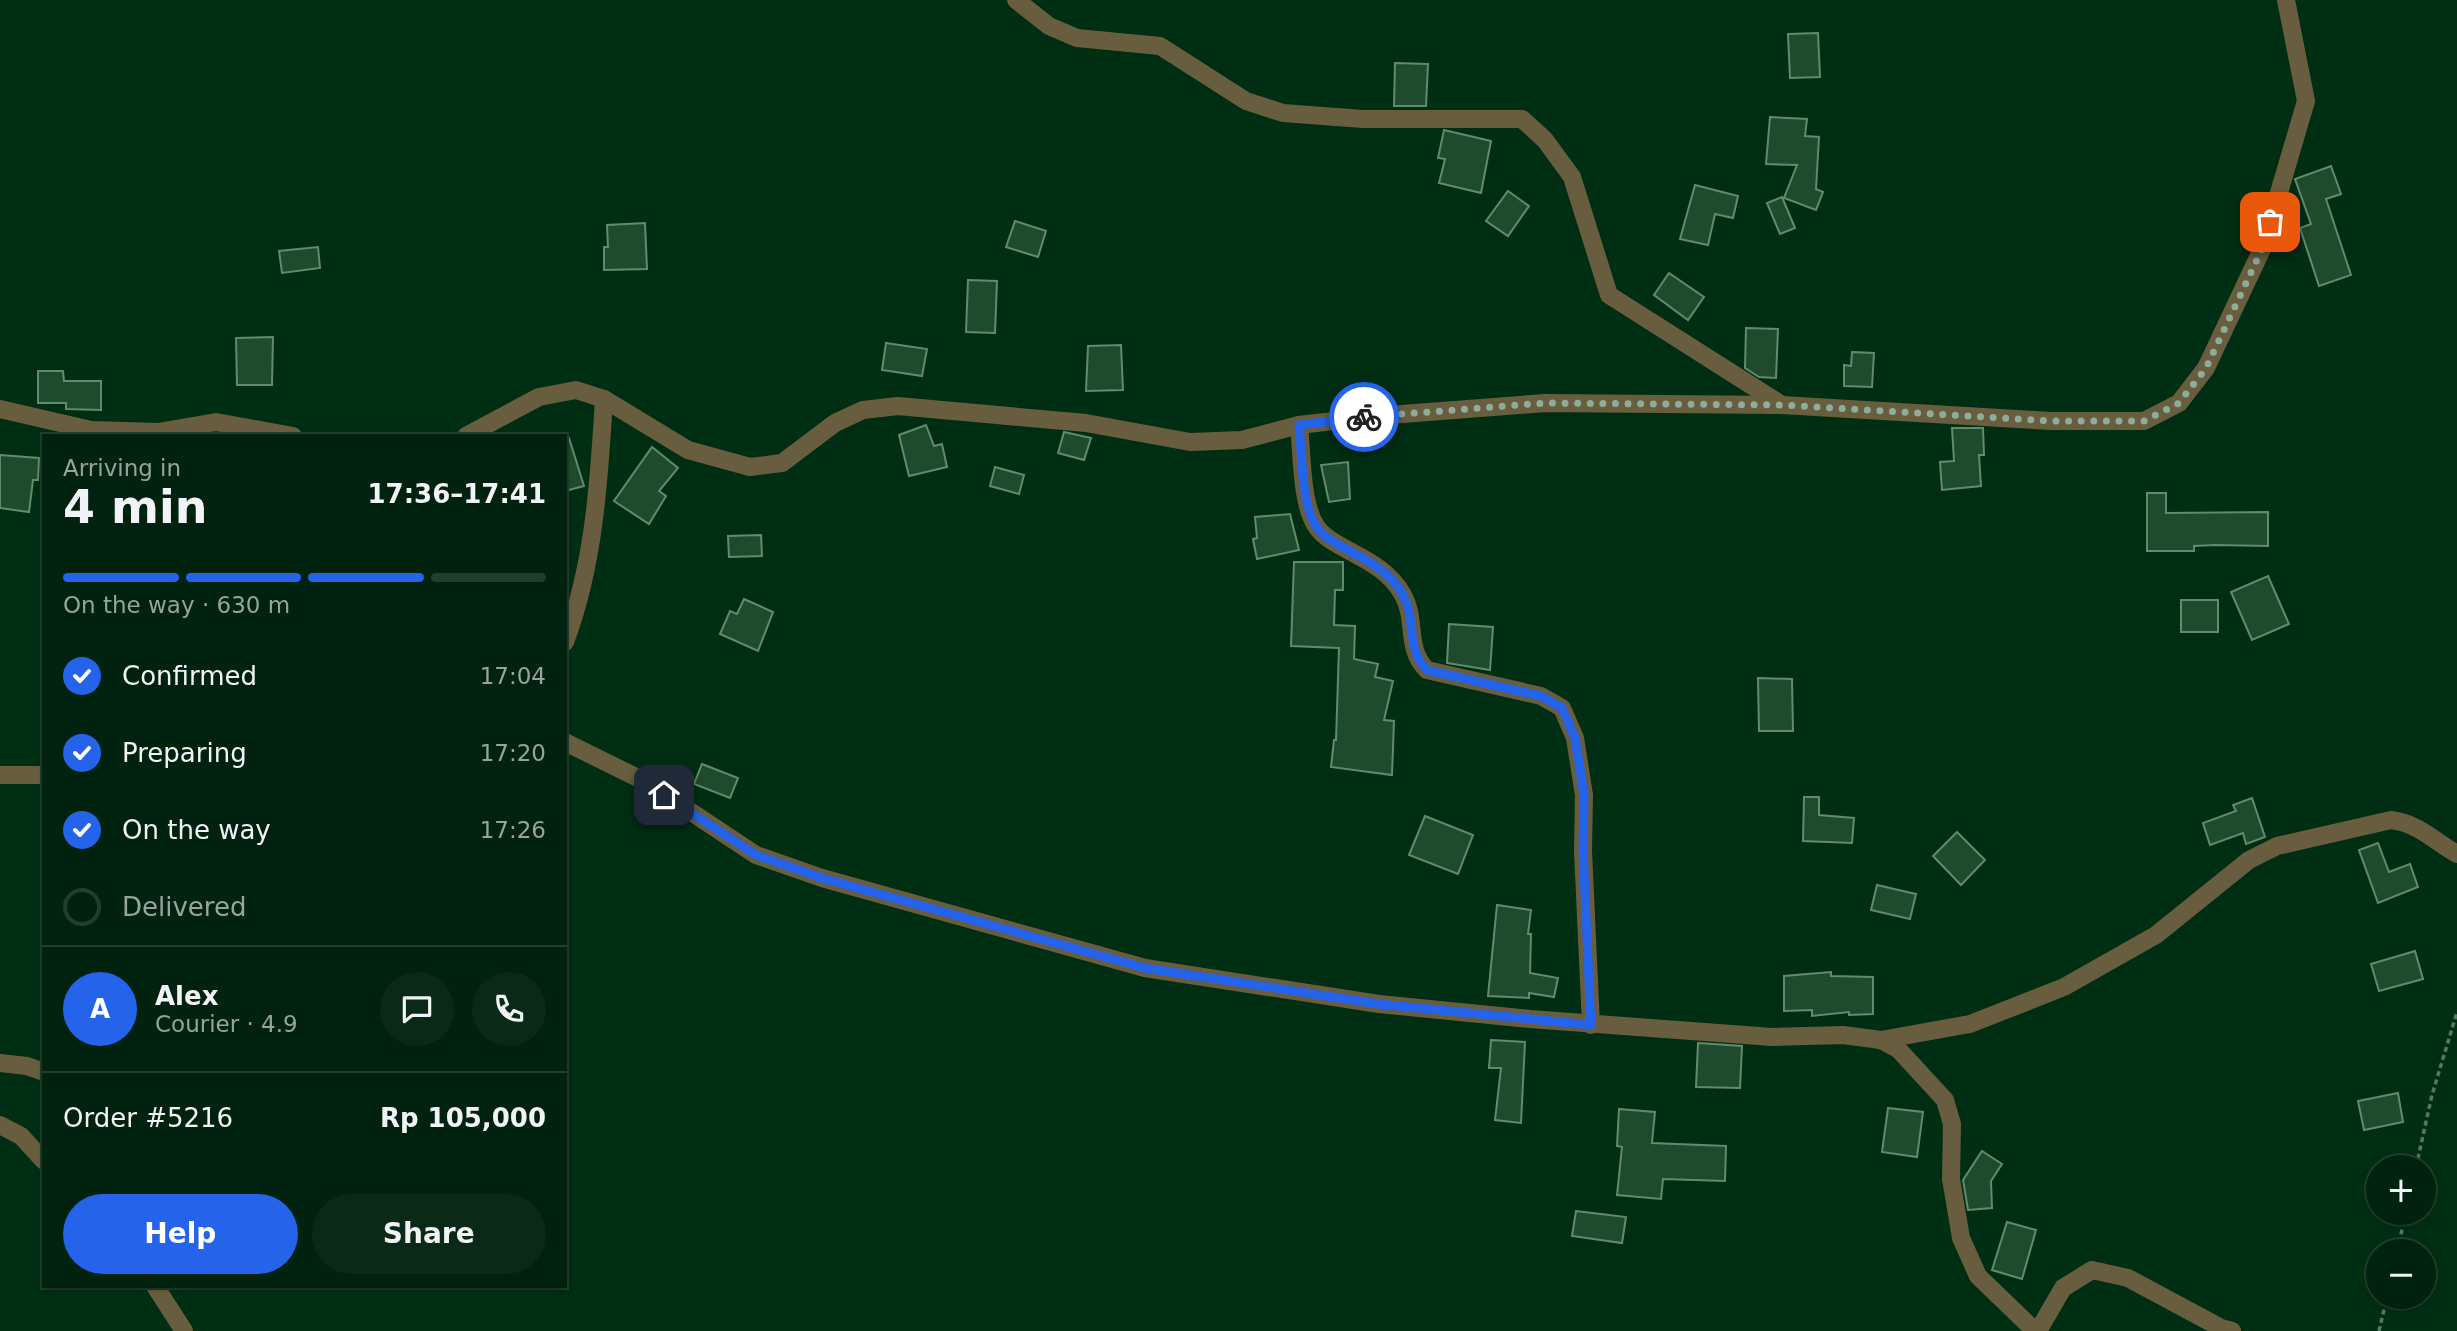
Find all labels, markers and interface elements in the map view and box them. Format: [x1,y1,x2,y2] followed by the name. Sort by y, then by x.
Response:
[2240,192,2300,252] pin
[2251,203,2289,241] icon: bag
[1329,382,1399,452] courier
[1345,398,1383,436] icon: bike
[63,455,181,481] text: Arriving in
[367,479,546,509] text: 17:36–17:41
[63,480,207,534] text: 4 min
[63,592,290,618] text: On the way · 630 m
[63,657,101,695] icon: check
[122,661,257,691] text: Confirmed
[480,663,546,689] text: 17:04
[63,734,101,772] icon: check
[122,738,247,768] text: Preparing
[480,740,546,766] text: 17:20
[634,765,694,825] pin
[645,776,683,814] icon: home
[63,811,101,849] icon: check
[122,815,271,845] text: On the way
[480,817,546,843] text: 17:26
[122,892,246,922] text: Delivered
[380,972,454,1046] button: chat
[472,972,546,1046] button: phone
[155,981,218,1011] text: Alex
[90,994,110,1024] text: A
[155,1011,298,1037] text: Courier · 4.9
[63,1103,233,1133] text: Order #5216
[380,1103,546,1133] text: Rp 105,000
[2366,1155,2436,1309] map controls
[2366,1155,2436,1225] button: +
[63,1194,298,1274] button: Help
[312,1194,546,1274] button: Share
[2366,1239,2436,1309] button: −

